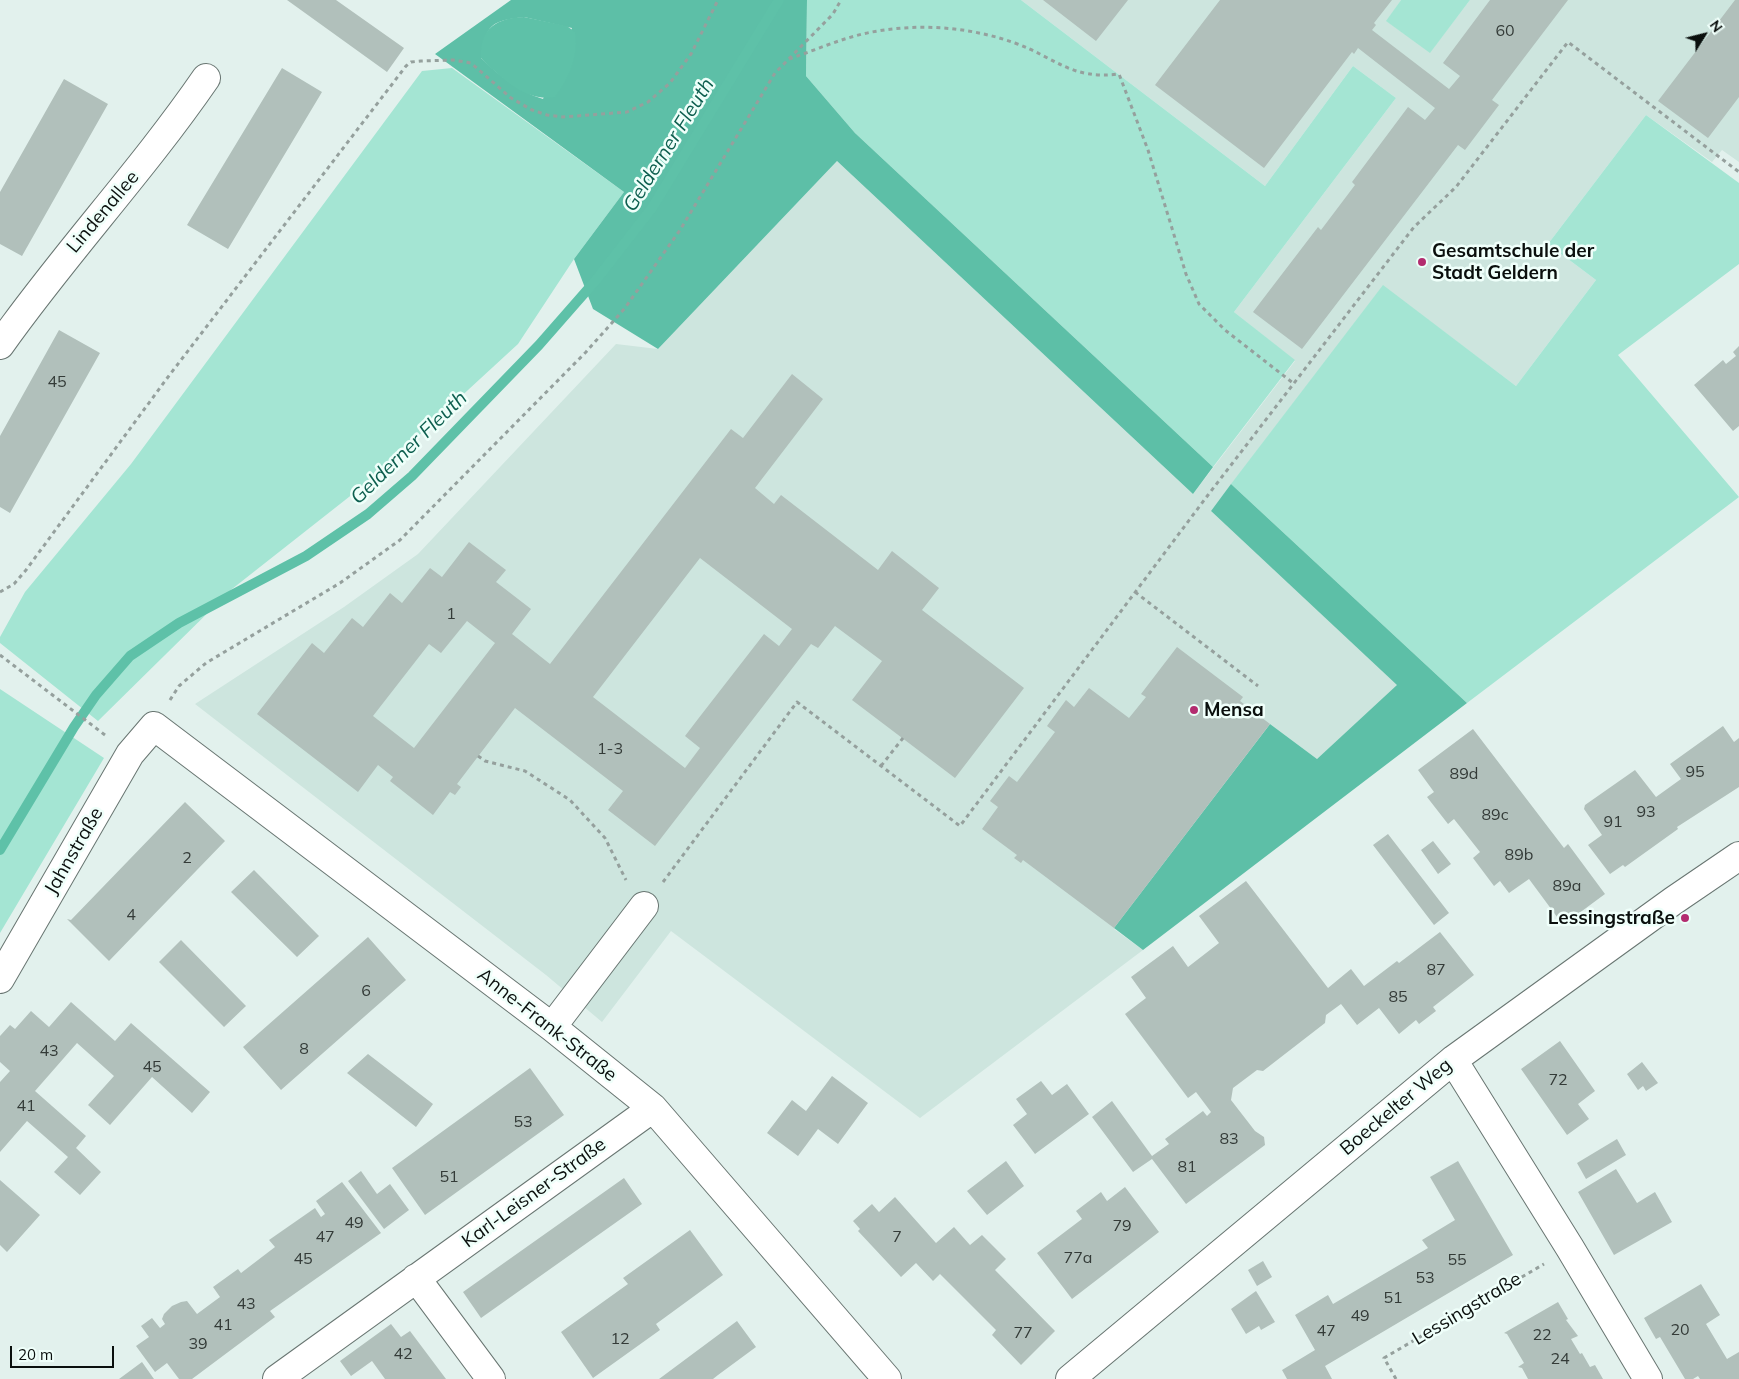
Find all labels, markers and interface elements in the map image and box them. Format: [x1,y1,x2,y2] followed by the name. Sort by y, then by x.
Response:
[1679,10,1729,60] north arrow
[1706,17,1727,36] text: N
[1495,21,1515,41] house number: 60
[618,74,720,216] water label: Gelderner Fleuth
[62,166,144,258] street label: Lindenallee
[1432,240,1594,284] place label: Gesamtschule der Stadt Geldern
[1416,256,1428,268] marker: Gesamtschule der Stadt Geldern
[47,372,67,392] house number: 45
[346,386,472,510] water label: Gelderner Fleuth
[446,604,456,624] house number: 1
[1204,699,1264,721] place label: Mensa
[1188,704,1200,716] marker: Mensa
[597,739,623,759] house number: 1-3
[1685,762,1705,782] house number: 95
[1450,764,1478,784] house number: 89d
[1636,802,1656,822] house number: 93
[40,804,108,898] street label: Jahnstraße
[1481,805,1509,825] house number: 89c
[1603,812,1623,832] house number: 91
[1505,845,1533,865] house number: 89b
[182,848,192,868] house number: 2
[1553,876,1581,896] house number: 89a
[126,905,136,925] house number: 4
[1548,907,1675,929] place label: Lessingstraße
[1679,912,1691,924] marker: Lessingstraße
[1426,960,1446,980] house number: 87
[473,963,621,1087] street label: Anne-Frank-Straße
[361,981,371,1001] house number: 6
[1388,987,1408,1007] house number: 85
[299,1039,309,1059] house number: 8
[39,1041,59,1061] house number: 43
[1336,1054,1456,1160] street label: Boeckelter Weg
[142,1057,162,1077] house number: 45
[1548,1070,1568,1090] house number: 72
[16,1096,36,1116] house number: 41
[513,1112,533,1132] house number: 53
[1219,1129,1239,1149] house number: 83
[458,1133,610,1253] street label: Karl-Leisner-Straße
[1177,1157,1197,1177] house number: 81
[439,1167,459,1187] house number: 51
[344,1213,364,1233] house number: 49
[1112,1216,1132,1236] house number: 79
[315,1227,335,1247] house number: 47
[892,1227,902,1247] house number: 7
[1064,1248,1092,1268] house number: 77a
[293,1249,313,1269] house number: 45
[1447,1250,1467,1270] house number: 55
[1408,1268,1526,1350] street label: Lessingstraße
[1415,1268,1435,1288] house number: 53
[1383,1288,1403,1308] house number: 51
[236,1294,256,1314] house number: 43
[1350,1306,1370,1326] house number: 49
[213,1315,233,1335] house number: 41
[1670,1320,1690,1340] house number: 20
[1316,1321,1336,1341] house number: 47
[1013,1323,1033,1343] house number: 77
[1532,1325,1552,1345] house number: 22
[610,1329,630,1349] house number: 12
[188,1334,208,1354] house number: 39
[12,1336,116,1368] scale bar
[393,1344,413,1364] house number: 42
[18,1345,53,1364] text: 20 m
[1550,1349,1570,1369] house number: 24

